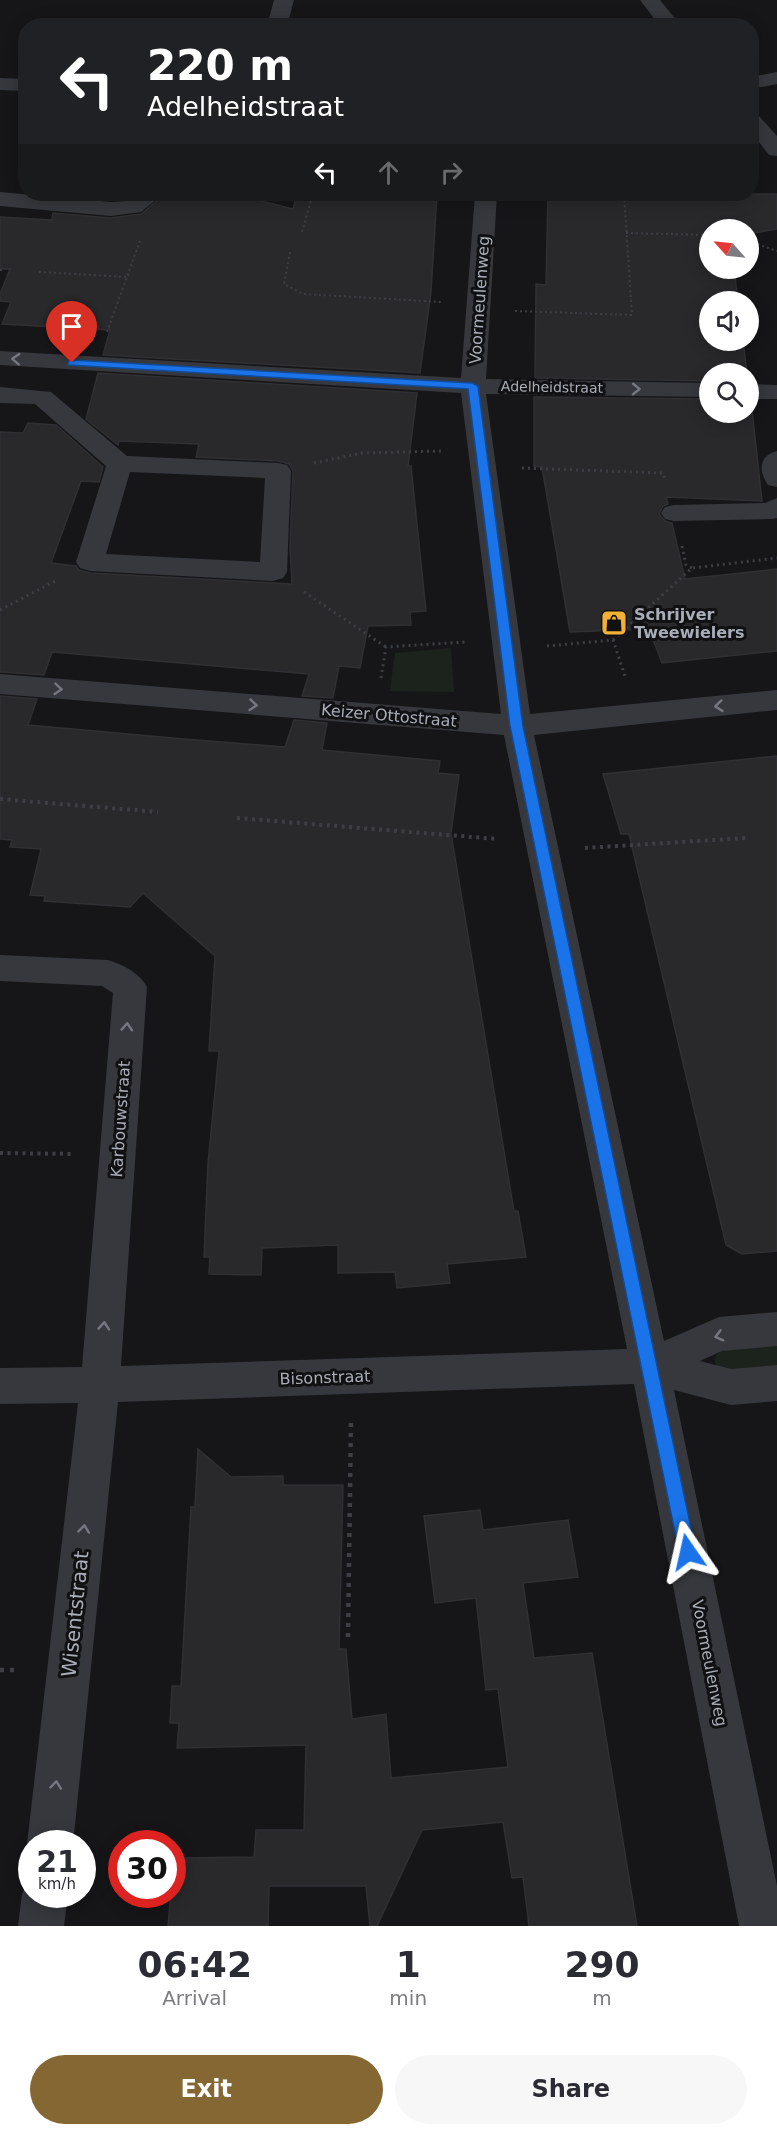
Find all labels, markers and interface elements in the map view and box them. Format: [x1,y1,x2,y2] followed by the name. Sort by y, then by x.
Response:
[147,41,293,90] text: 220 m
[48,42,126,120] icon: left
[147,91,344,122] text: Adelheidstraat
[309,156,342,189] icon: left
[372,156,405,189] icon: ahead
[435,156,468,189] icon: right
[699,219,759,279] north arrow
[699,219,759,423] map controls
[466,235,493,365] street label: Voormeulenweg
[699,291,759,351] button: sound
[46,301,97,363] pin
[55,310,88,343] icon: arrive
[11,353,20,366] one-way arrow
[699,363,759,423] button: search
[501,378,604,396] street label: Adelheidstraat
[631,383,640,395] one-way arrow
[634,605,745,642] place label: Schrijver Tweewielers
[599,608,629,638] shop icon: Schrijver Tweewielers
[54,682,63,695] one-way arrow
[248,698,257,711] one-way arrow
[714,699,723,712] one-way arrow
[320,700,457,731] street label: Keizer Ottostraat
[120,1023,133,1032] one-way arrow
[107,1060,134,1178] street label: Karbouwstraat
[97,1322,110,1331] one-way arrow
[714,1328,724,1341] one-way arrow
[279,1366,371,1389] street label: Bisonstraat
[656,1520,720,1584] position arrow
[77,1524,90,1533] one-way arrow
[56,1549,94,1678] street label: Wisentstraat
[688,1598,731,1728] street label: Voormeulenweg
[50,1781,62,1790] one-way arrow
[108,1830,186,1908] speed limit sign: 30
[36,1844,78,1879] text: 21
[38,1875,76,1893] text: km/h
[137,1944,252,1985] text: 06:42
[396,1944,421,1985] text: 1
[564,1944,640,1985] text: 290
[162,1986,227,2010] text: Arrival
[389,1986,427,2010] text: min
[592,1986,612,2010] text: m
[30,2055,383,2124] button: Exit
[395,2055,747,2124] button: Share

